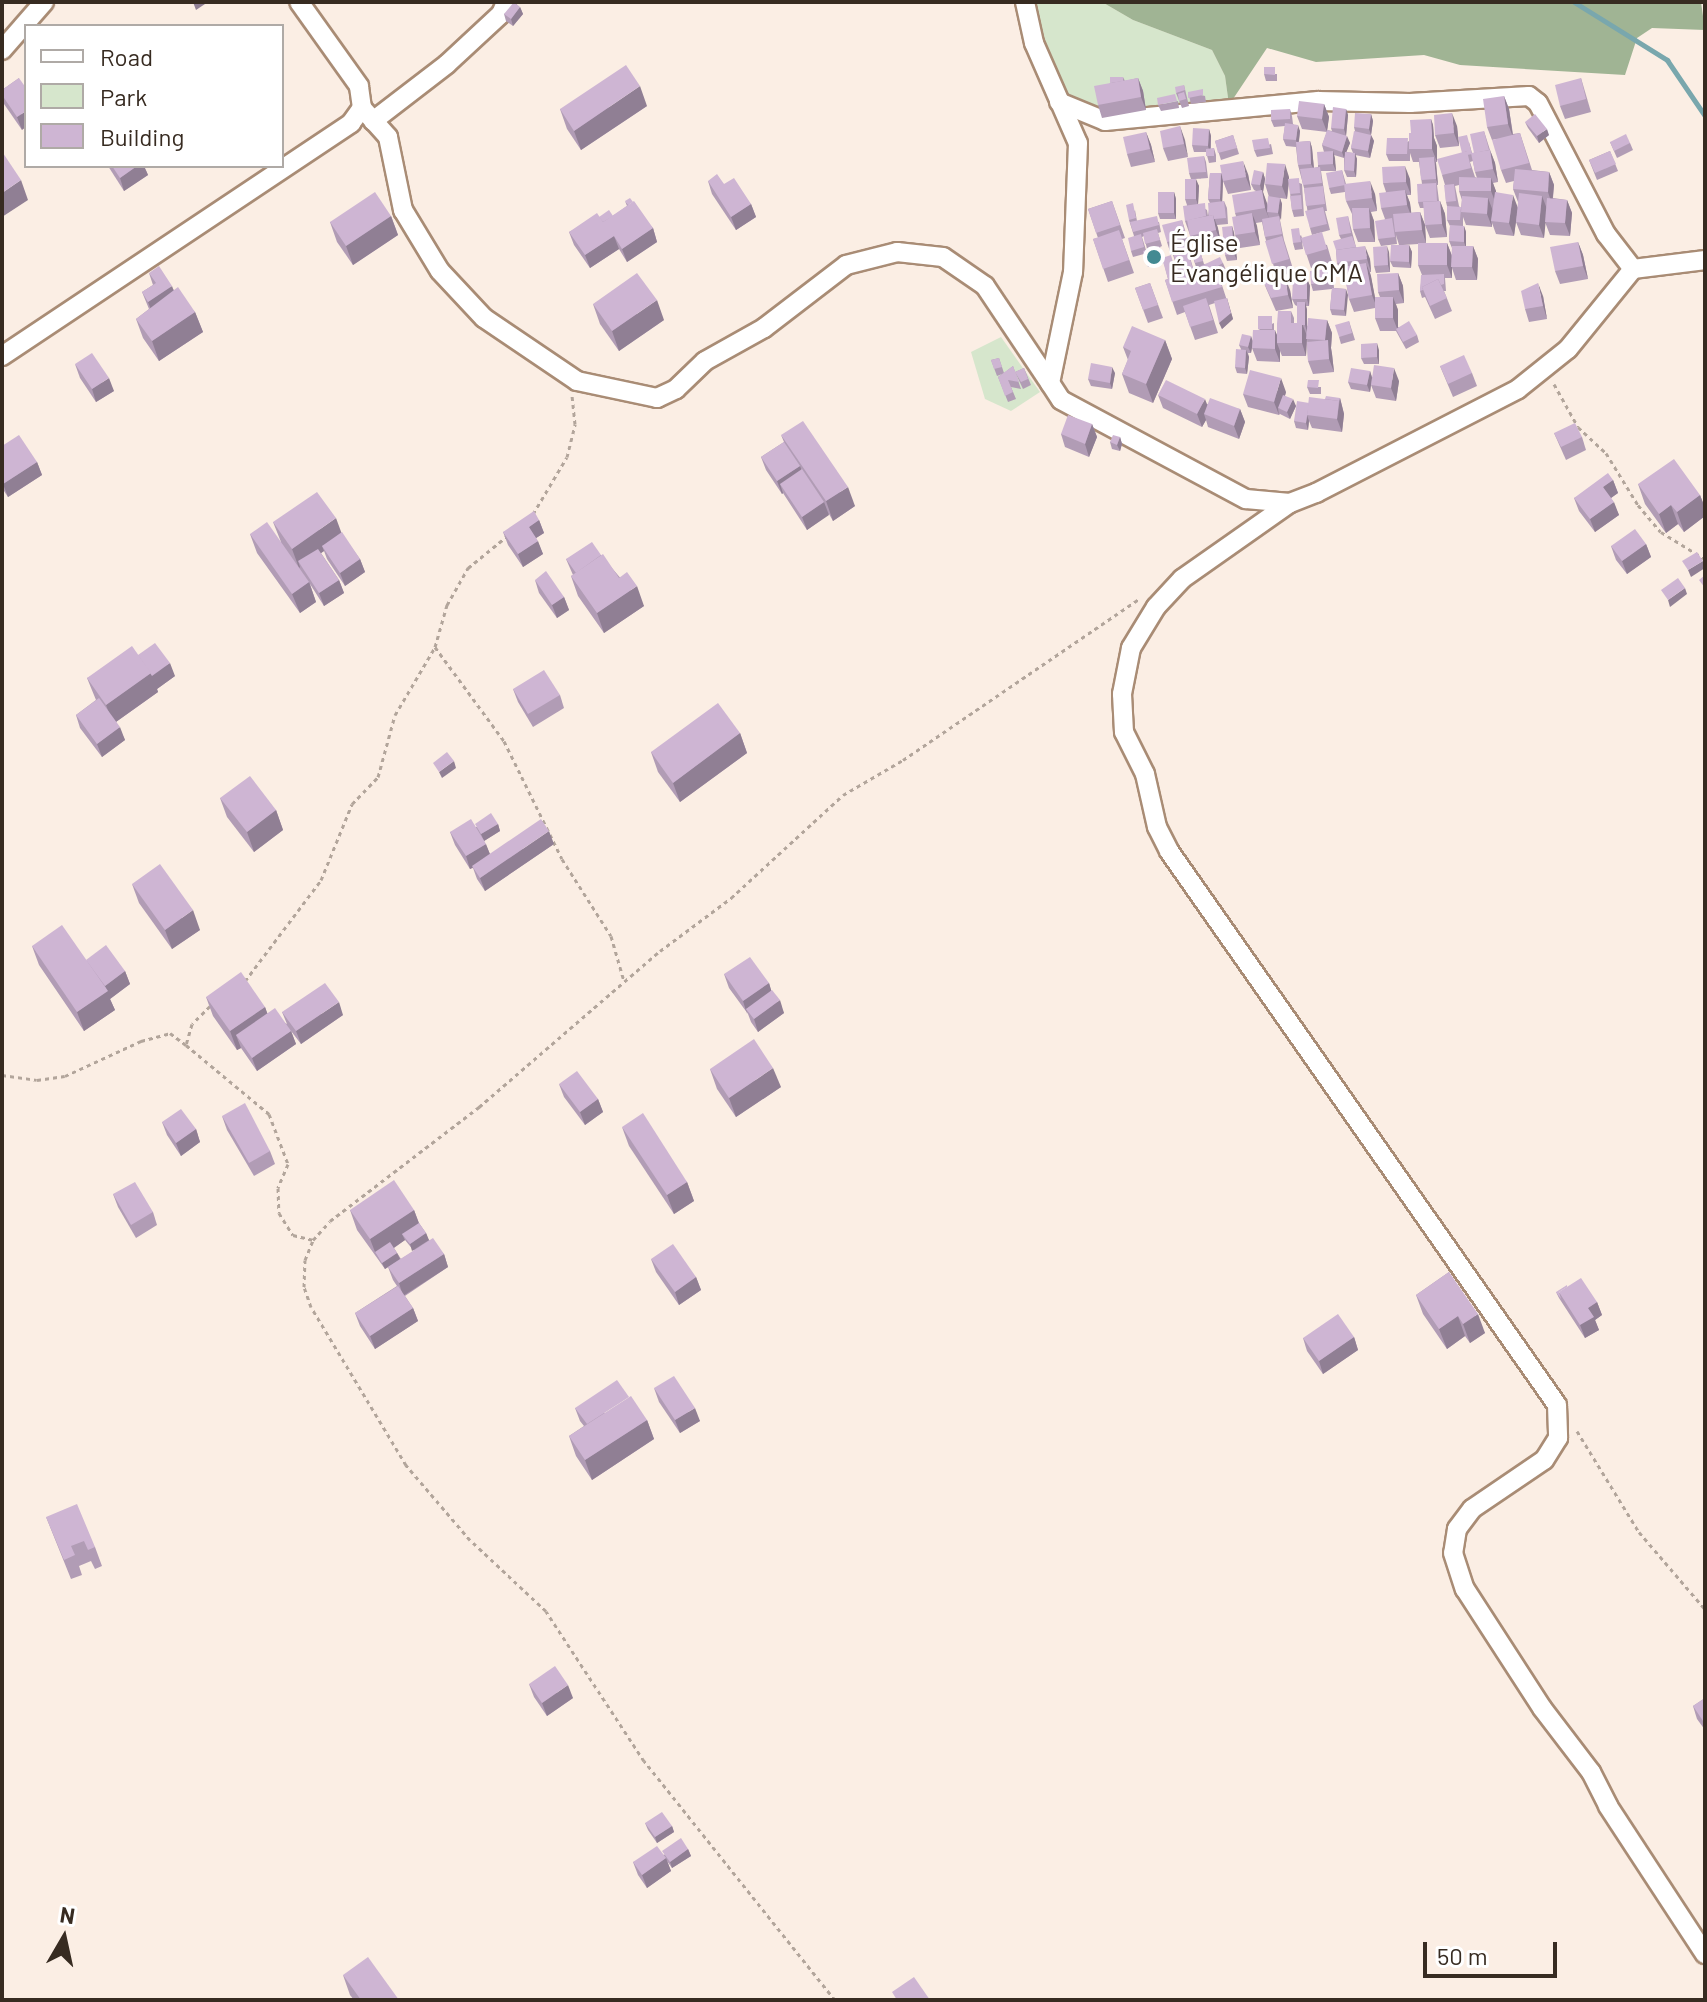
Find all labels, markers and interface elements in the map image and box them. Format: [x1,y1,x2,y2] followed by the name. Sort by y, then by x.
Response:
[24,24,284,168] legend
[100,42,153,71] text: Road
[100,82,147,111] text: Park
[100,122,184,151] text: Building
[1170,226,1363,288] place label: Église Évangélique CMA
[1145,248,1163,266] marker: Église Évangélique CMA
[24,1898,104,1978] north arrow
[58,1900,77,1928] text: N
[1427,1926,1561,1976] scale bar
[1437,1941,1488,1970] text: 50 m

